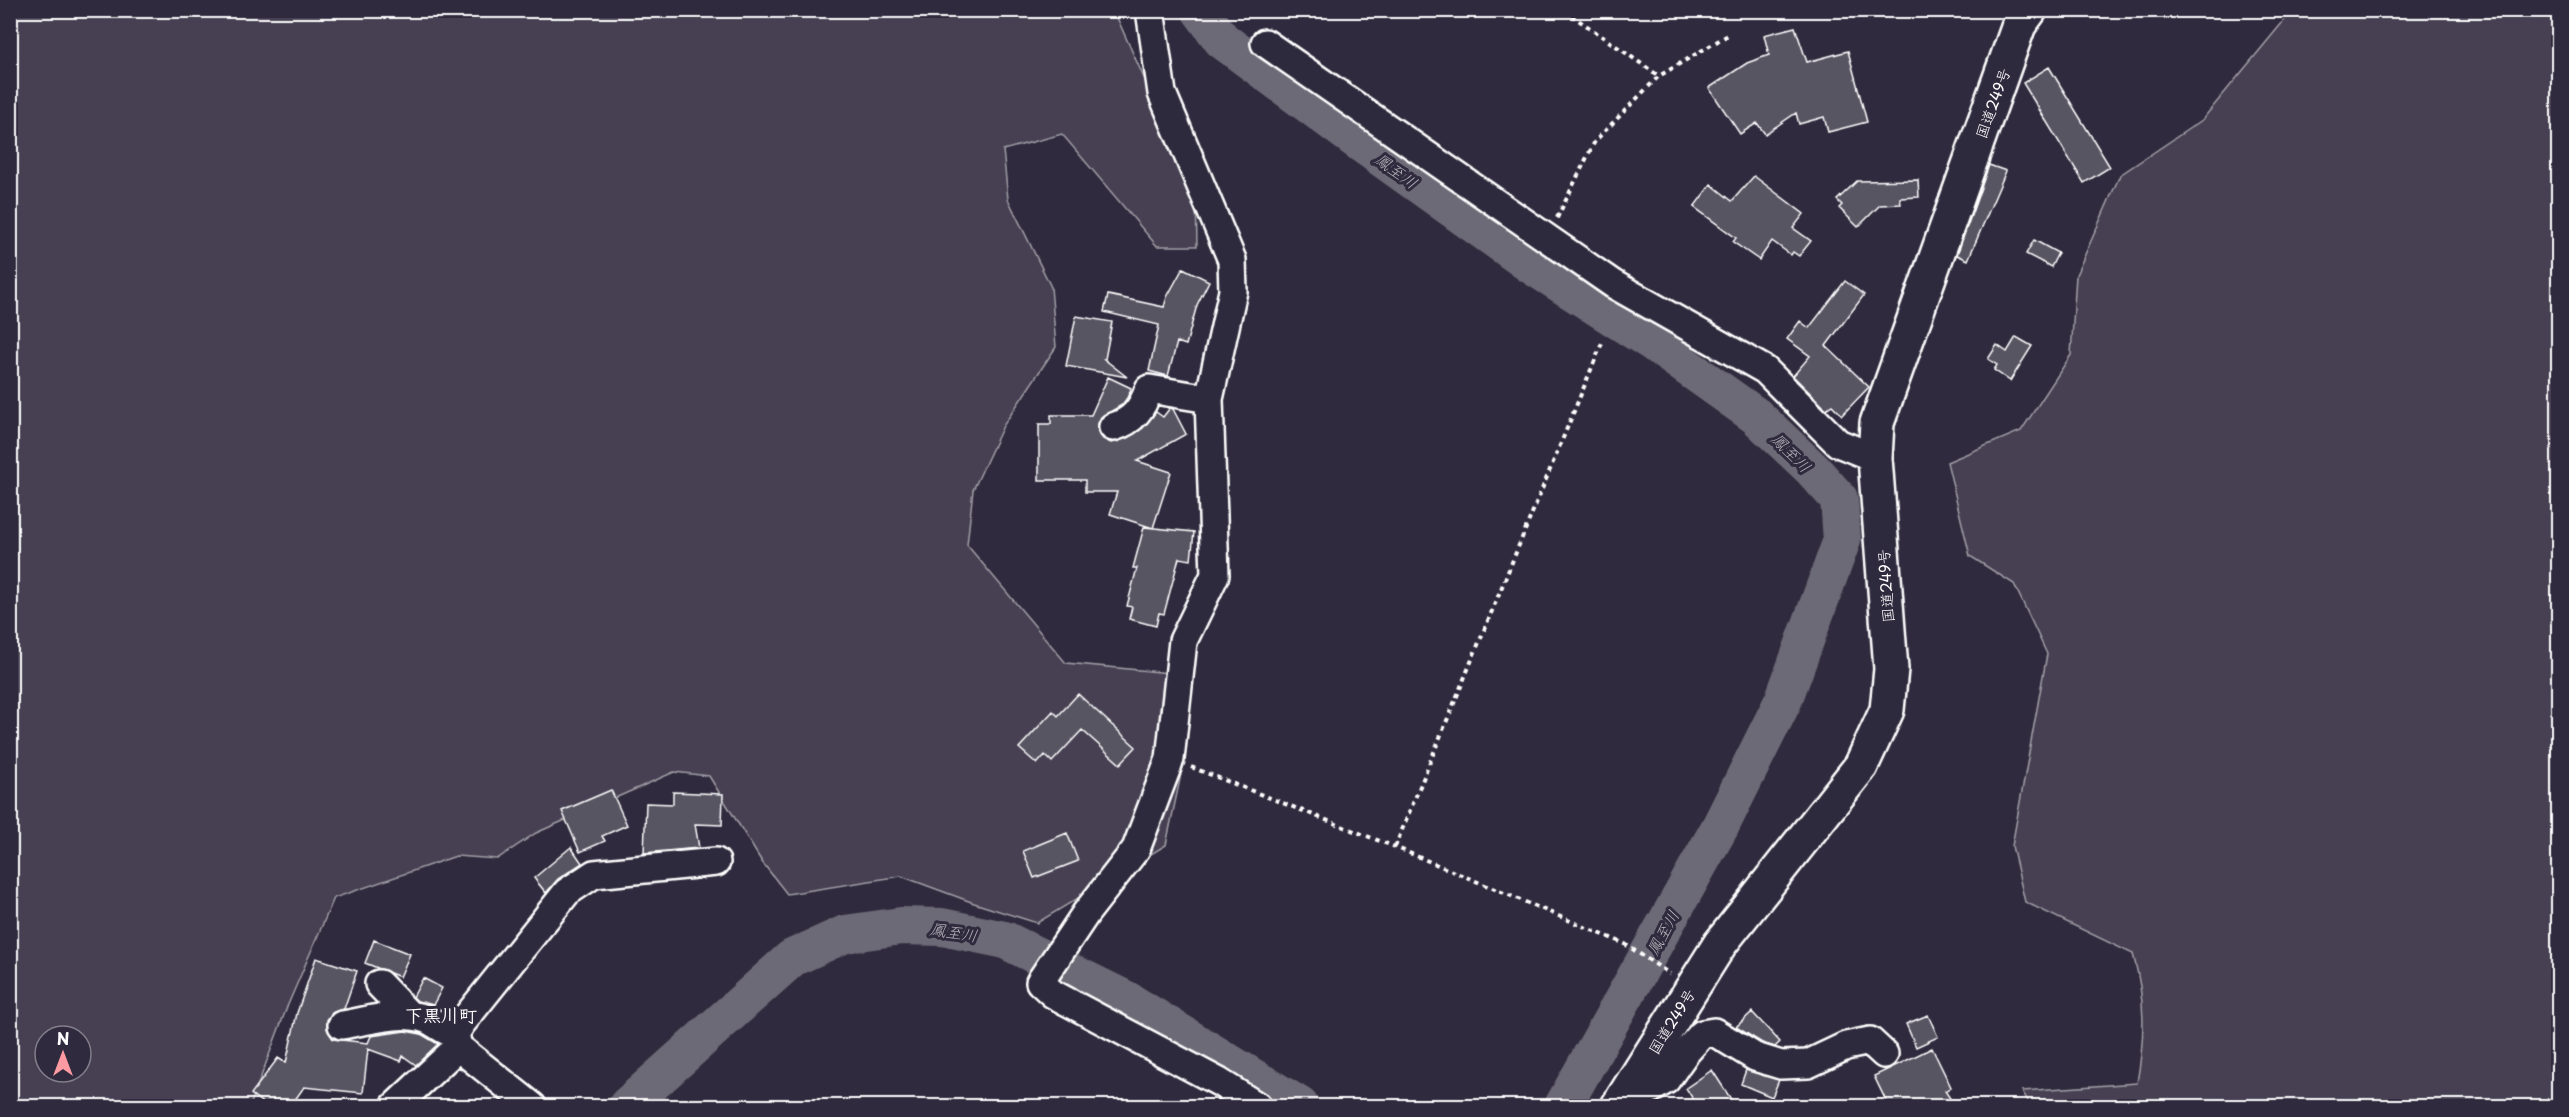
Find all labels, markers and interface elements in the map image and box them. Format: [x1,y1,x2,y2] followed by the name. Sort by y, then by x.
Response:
[1969,64,2015,142] street label: 国道249号
[1371,146,1423,194] water label: 鳳至川
[1767,427,1817,477] water label: 鳳至川
[1871,548,1899,624] street label: 国道249号
[1640,905,1684,959] water label: 鳳至川
[928,915,980,947] water label: 鳳至川
[1642,984,1700,1058] street label: 国道249号
[405,1001,477,1028] district label: 下黒川町
[33,1024,93,1084] north arrow
[57,1026,69,1050] text: N

